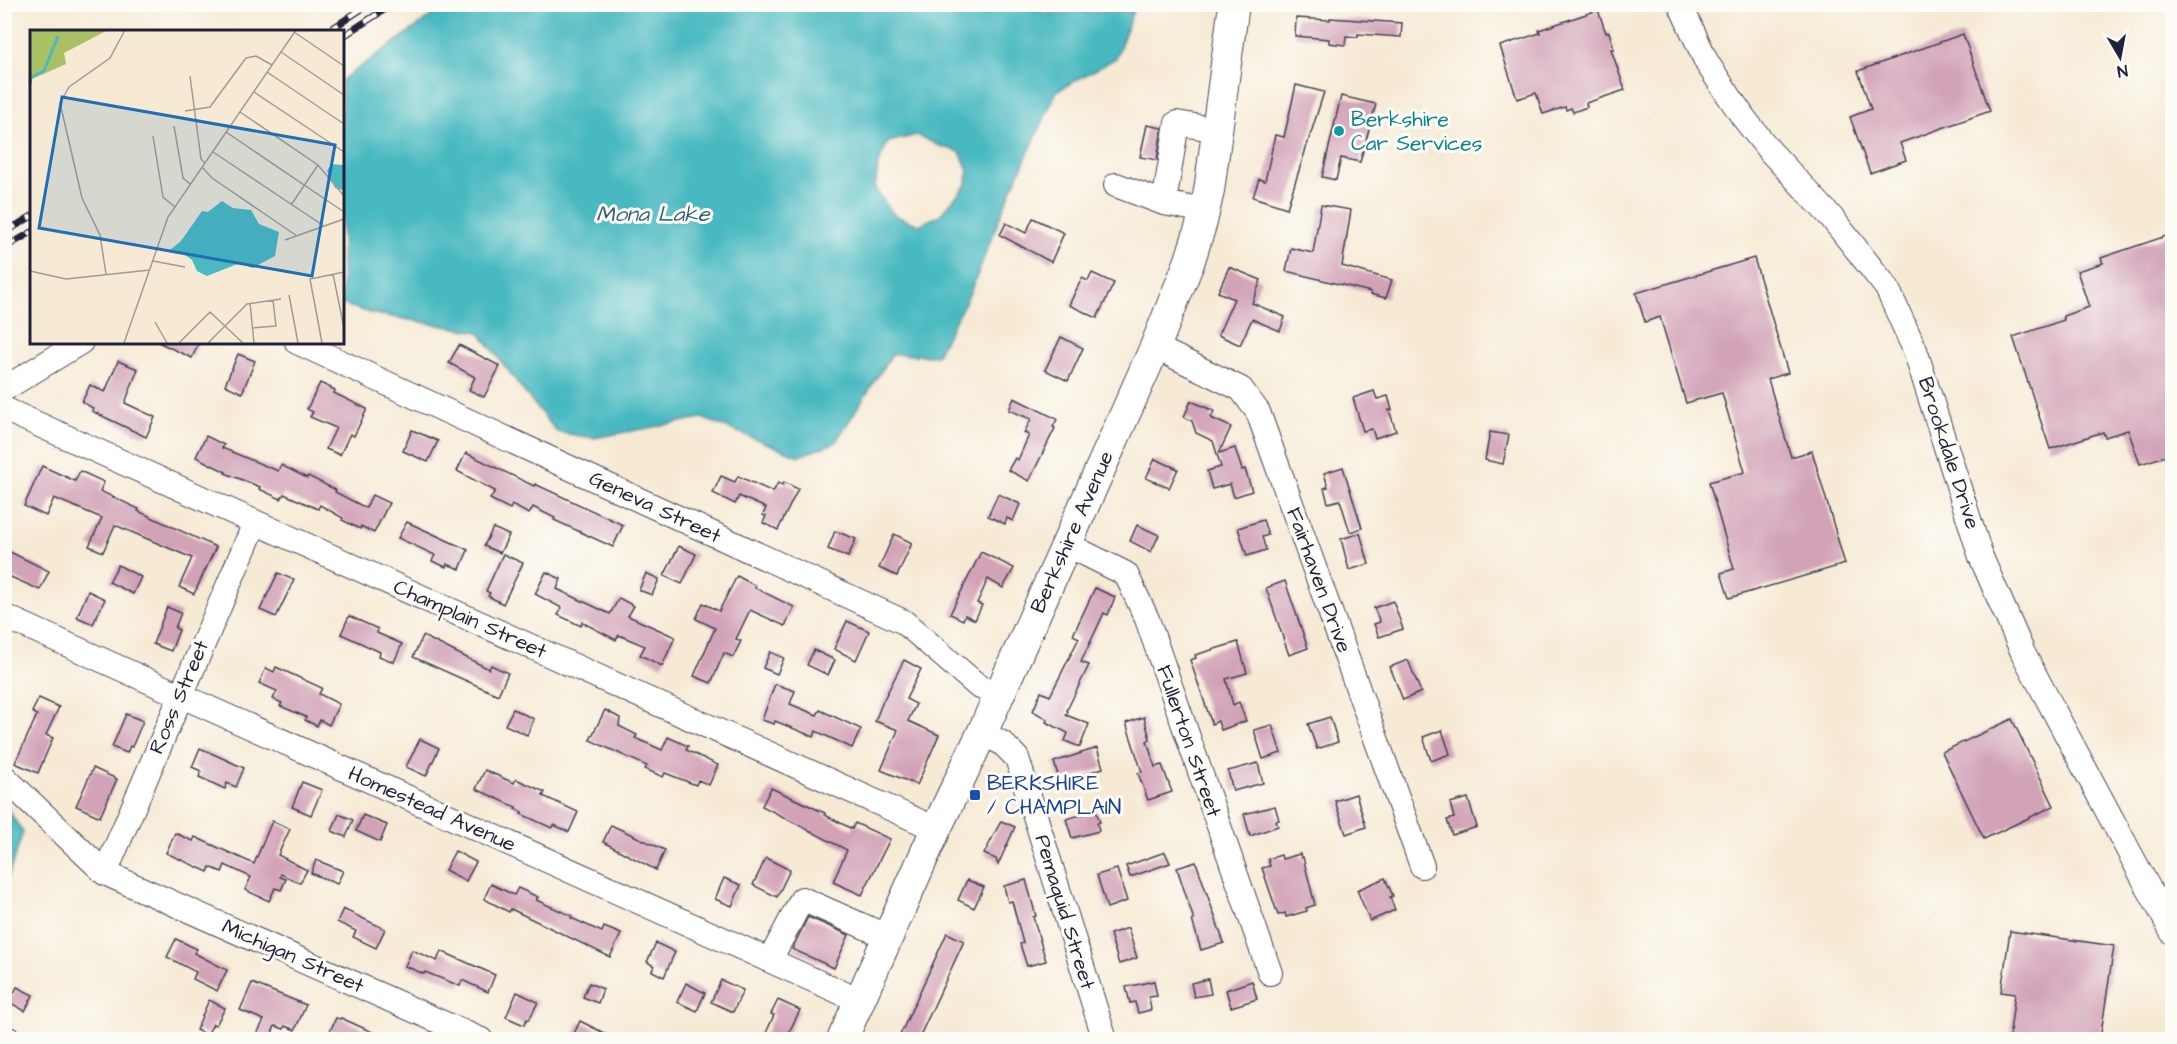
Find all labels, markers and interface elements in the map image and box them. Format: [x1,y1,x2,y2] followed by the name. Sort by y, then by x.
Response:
[2090,27,2150,87] north arrow
[30,30,344,344] inset map
[2116,59,2129,82] text: N
[1351,105,1482,158] place label: Berkshire Car Services
[1332,124,1346,138] marker: Berkshire Car Services
[596,199,711,230] water label: Mona Lake
[1911,373,1987,533] street label: Brookdale Drive
[1023,446,1121,618] street label: Berkshire Avenue
[584,464,726,550] street label: Geneva Street
[1279,503,1359,657] street label: Fairhaven Drive
[388,572,552,667] street label: Champlain Street
[142,635,216,758] street label: Ross Street
[1149,661,1229,821] street label: Fullerton Street
[344,759,520,859] street label: Homestead Avenue
[987,769,1121,822] place label: BERKSHIRE / CHAMPLAIN
[968,788,982,802] marker: BERKSHIRE / CHAMPLAIN
[1028,831,1102,993] street label: Pemaquid Street
[217,912,369,1002] street label: Michigan Street

